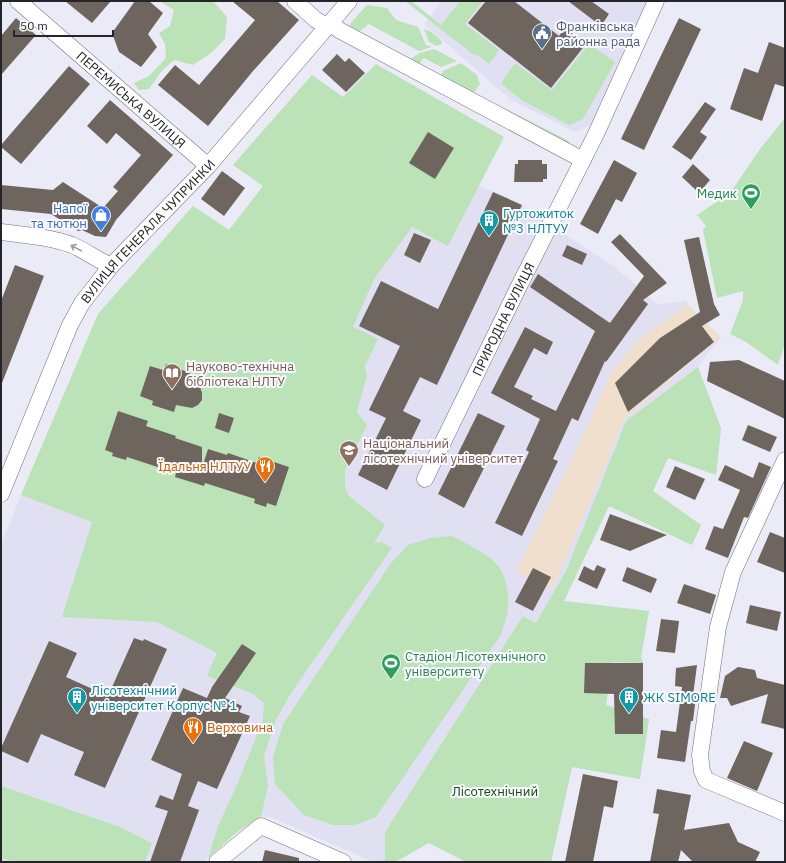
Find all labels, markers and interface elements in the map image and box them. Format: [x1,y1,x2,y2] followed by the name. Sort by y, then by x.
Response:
[14,12,113,38] scale bar
[20,18,48,33] text: 50 m
[556,18,640,50] place label: Франківська районна рада
[531,22,553,50] public building icon: Франківська районна рада
[73,47,189,151] street label: ПЕРЕМИСЬКА ВУЛИЦЯ
[77,156,219,307] street label: ВУЛИЦЯ ГЕНЕРАЛА ЧУПРИНКИ
[740,182,762,210] sports icon: Медик
[697,185,737,202] place label: Медик
[31,200,88,232] place label: Напої та тютюн
[90,204,112,232] shop icon: Напої та тютюн
[503,205,574,237] place label: Гуртожиток №3 НЛТУУ
[478,209,500,237] building icon: Гуртожиток №3 НЛТУУ
[70,244,82,251] one-way arrow
[468,259,538,379] street label: ПРИРОДНА ВУЛИЦЯ
[186,358,294,390] place label: Науково-технічна бібліотека НЛТУ
[161,362,183,390] library icon: Науково-технічна бібліотека НЛТУ
[363,435,523,467] place label: Національний лісотехнічний університет
[338,439,360,467] school or university icon: Національний лісотехнічний університет
[254,455,276,483] restaurant icon: Їдальня НЛТУУ
[158,458,251,475] place label: Їдальня НЛТУУ
[405,648,546,680] place label: Стадіон Лісотехнічного університету
[380,652,402,680] sports icon: Стадіон Лісотехнічного університету
[91,682,238,714] place label: Лісотехнічний університет Корпус № 1
[66,686,88,714] building icon: Лісотехнічний університет Корпус № 1
[618,686,640,714] building icon: ЖК SIMORE
[643,689,716,706] place label: ЖК SIMORE
[182,716,204,744] restaurant icon: Верховина
[207,719,273,736] place label: Верховина
[452,783,538,800] park label: Лісотехнічний

